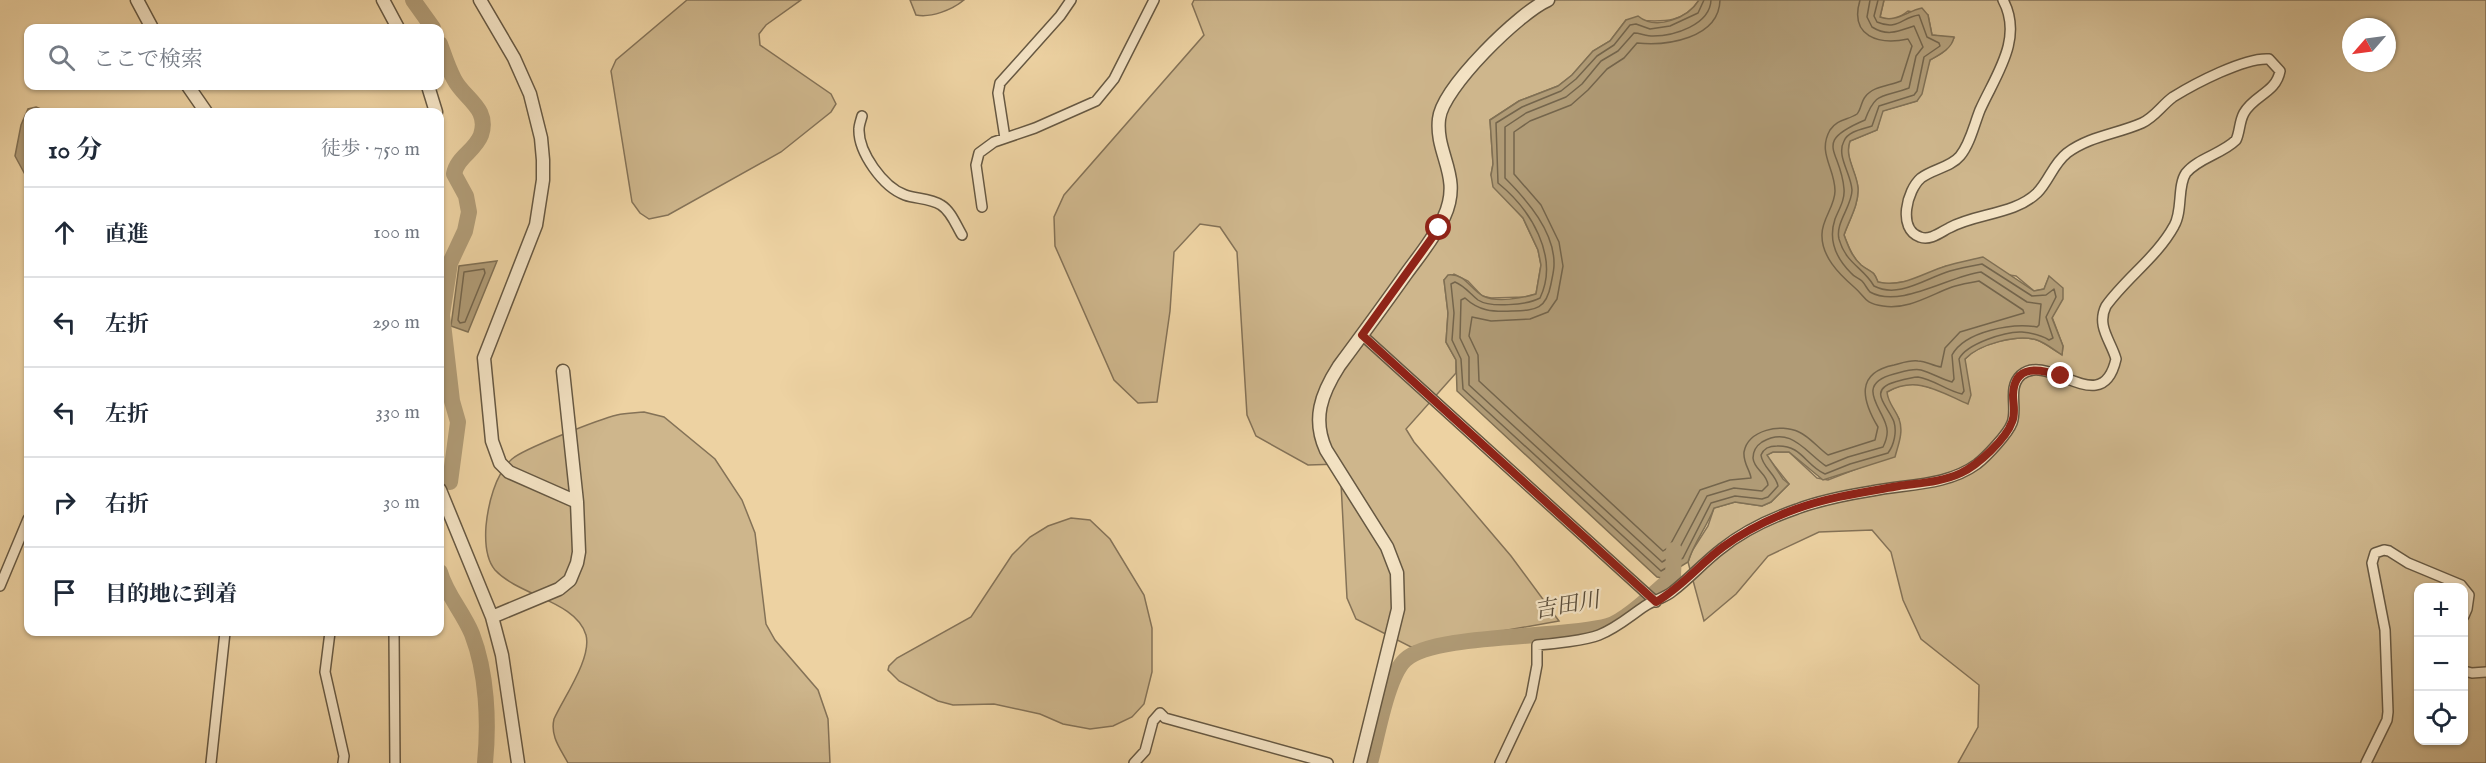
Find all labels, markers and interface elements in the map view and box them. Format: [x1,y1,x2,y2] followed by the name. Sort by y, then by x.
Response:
[2342,18,2396,72] north arrow
[24,24,444,90] search box
[45,41,78,74] icon: search
[93,46,203,74] text: ここで検索
[48,134,102,167] text: 10 分
[321,137,420,162] text: 徒歩 · 750 m
[1425,214,1451,240] route start
[48,216,81,249] icon: ahead
[373,220,420,245] text: 100 m
[105,221,149,249] text: 直進
[48,306,81,339] icon: left
[372,310,420,335] text: 290 m
[105,311,149,339] text: 左折
[2047,362,2073,388] route end
[48,396,81,429] icon: left
[375,400,420,425] text: 330 m
[105,401,149,429] text: 左折
[48,486,81,519] icon: right
[383,490,420,515] text: 30 m
[105,491,149,519] text: 右折
[48,576,81,609] icon: arrive
[105,581,237,609] text: 目的地に到着
[2414,583,2468,745] map controls
[2414,583,2468,637] button: +
[1532,586,1604,626] water label: 吉田川
[2414,637,2468,691] button: −
[2414,691,2468,745] button: locate

